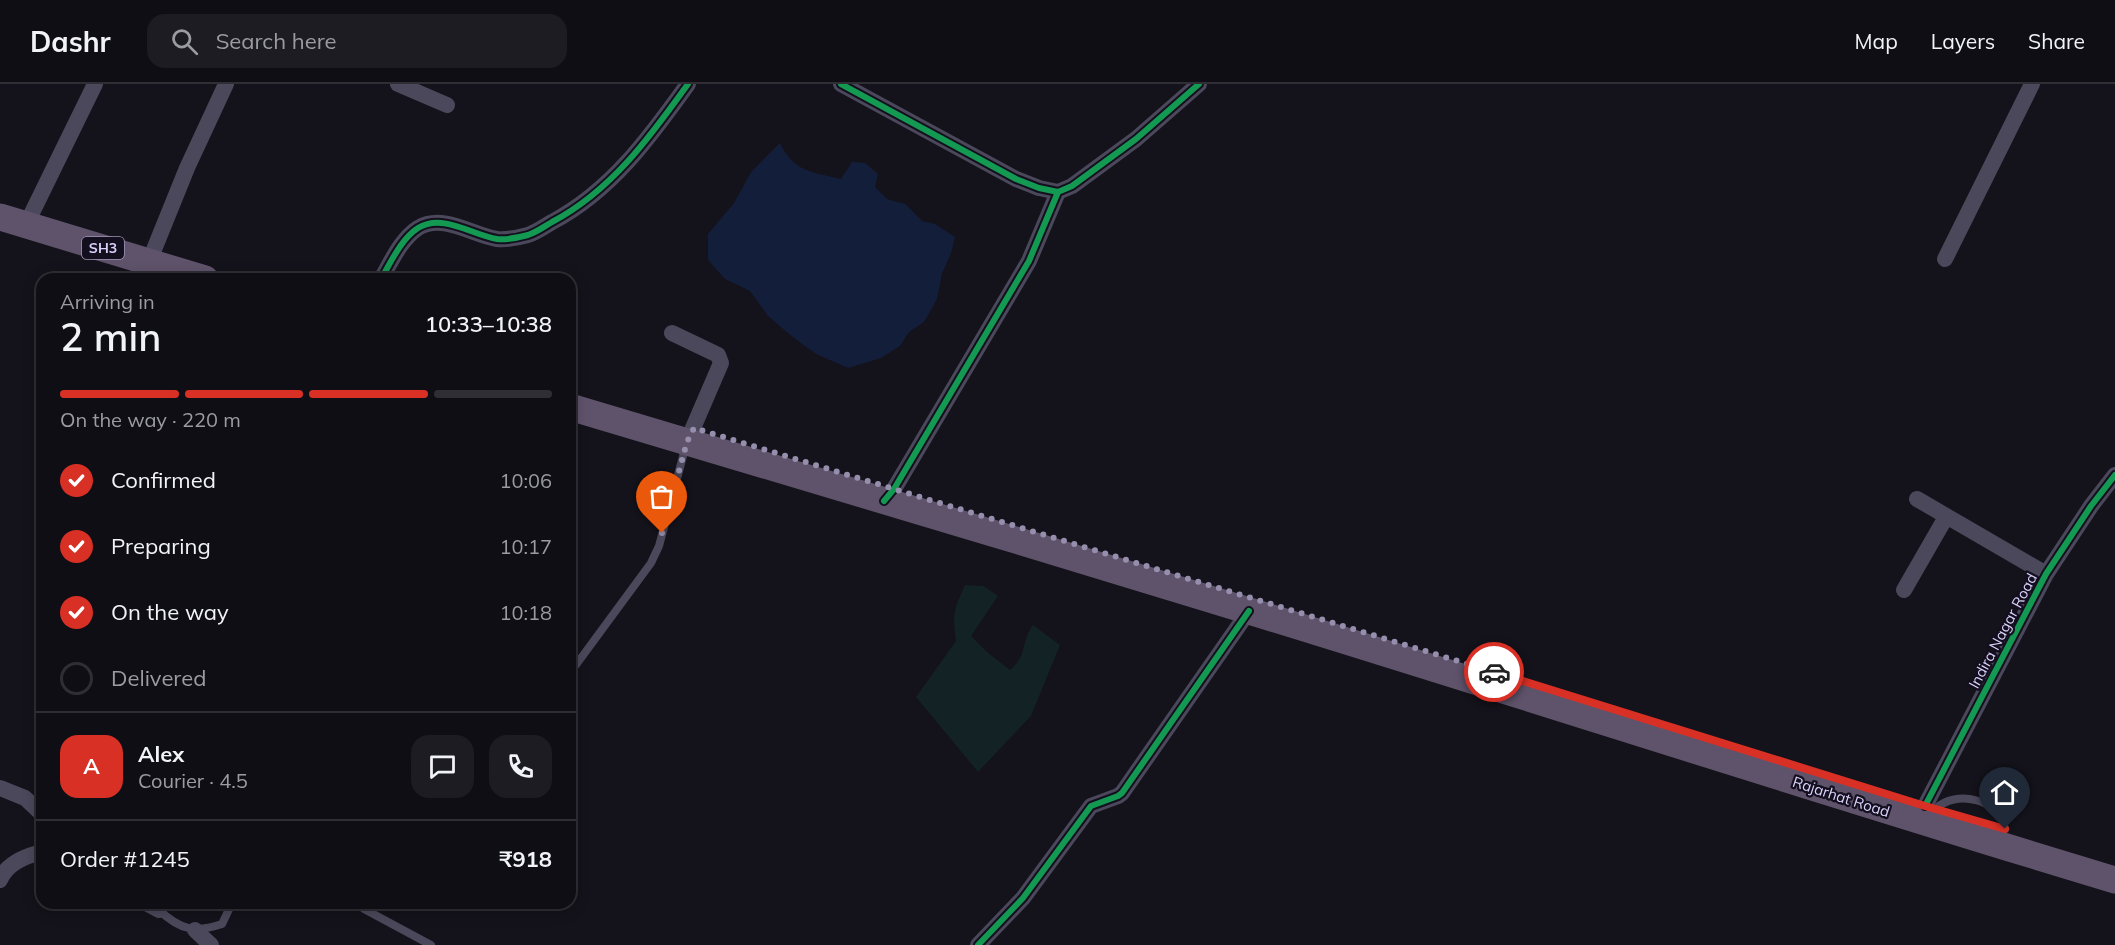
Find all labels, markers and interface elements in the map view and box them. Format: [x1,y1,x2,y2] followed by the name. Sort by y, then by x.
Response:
[147,14,567,68] search box
[30,24,111,59] text: Dashr
[168,25,201,58] icon: search
[216,27,337,55] text: Search here
[1855,28,1898,54] text: Map
[1931,28,1995,54] text: Layers
[2028,28,2085,54] text: Share
[82,237,124,259] road number: SH3
[60,289,155,314] text: Arriving in
[425,310,552,338] text: 10:33–10:38
[60,312,161,361] text: 2 min
[60,407,241,432] text: On the way · 220 m
[60,464,93,497] icon: check
[111,466,216,494] text: Confirmed
[499,468,552,493] text: 10:06
[636,471,687,533] pin
[645,480,678,513] icon: bag
[60,530,93,563] icon: check
[111,532,211,560] text: Preparing
[499,534,552,559] text: 10:17
[1964,570,2041,692] street label: Indira Nagar Road
[60,596,93,629] icon: check
[111,598,229,626] text: On the way
[499,600,552,625] text: 10:18
[1464,642,1524,702] courier
[1478,656,1511,689] icon: car
[111,664,206,692] text: Delivered
[411,735,474,798] button: chat
[489,735,552,798] button: phone
[138,740,184,768] text: Alex
[83,752,100,780] text: A
[1979,767,2030,829] pin
[138,768,248,793] text: Courier · 4.5
[1790,772,1892,821] street label: Rajarhat Road
[1988,776,2021,809] icon: home
[60,845,190,873] text: Order #1245
[499,845,552,873] text: ₹918

